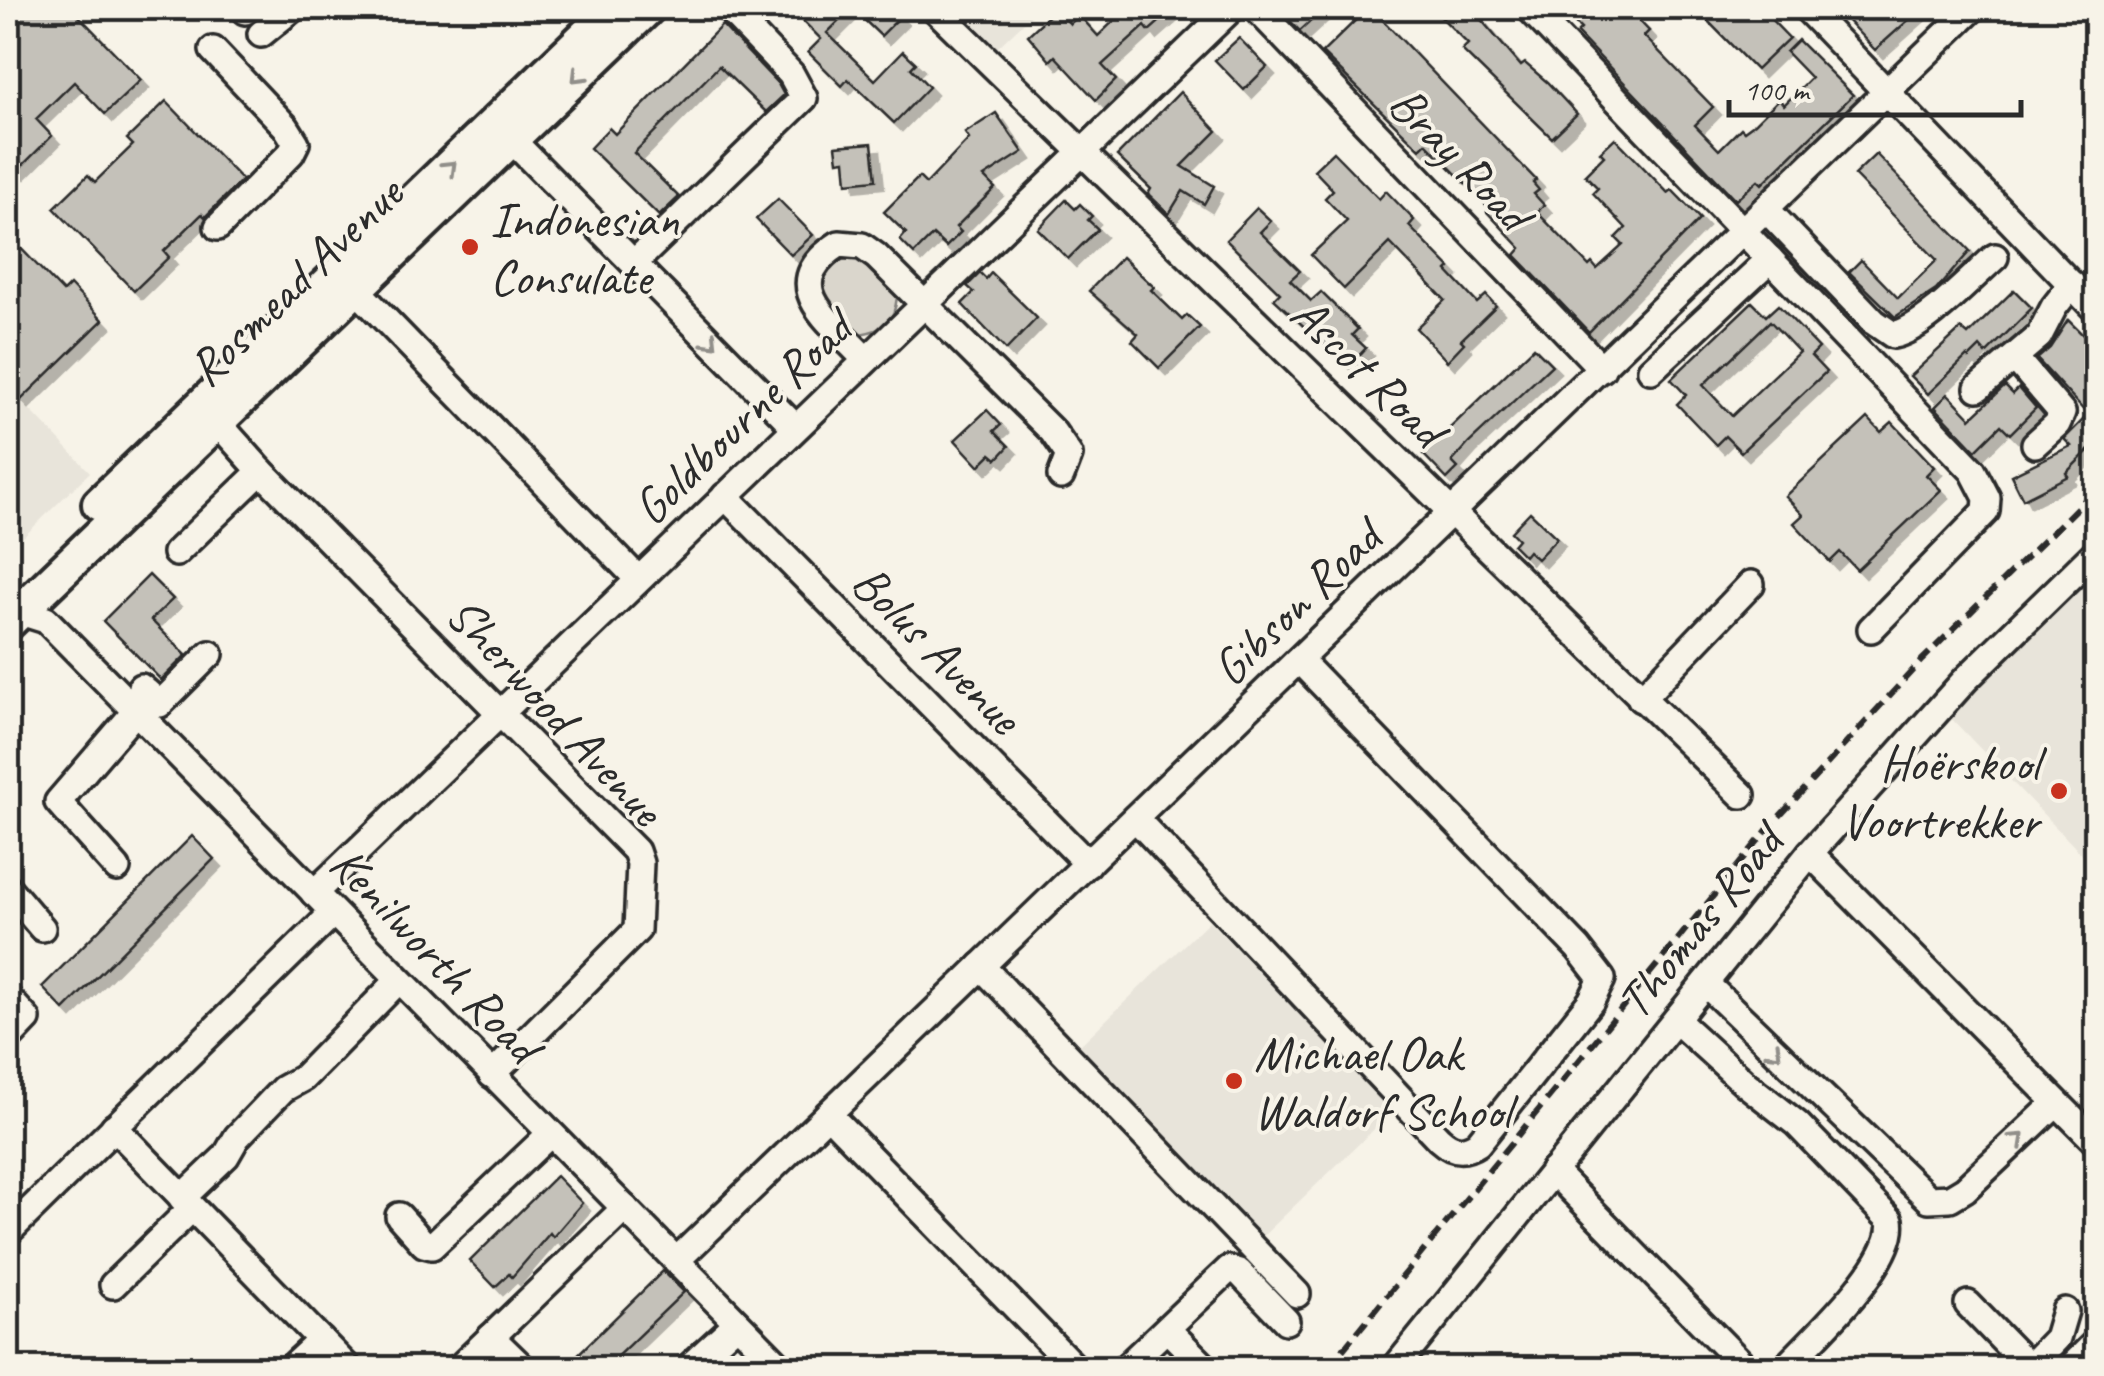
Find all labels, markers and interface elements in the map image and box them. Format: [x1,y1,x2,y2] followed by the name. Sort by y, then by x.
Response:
[1729,55,2022,117] scale bar
[572,64,590,82] one-way arrow
[1744,71,1811,109] text: 100 m
[1376,72,1549,248] street label: Bray Road
[174,161,418,399] street label: Rosmead Avenue
[438,161,457,179] one-way arrow
[490,188,679,309] place label: Indonesian Consulate
[459,236,481,258] marker: Indonesian Consulate
[1278,283,1463,465] street label: Ascot Road
[619,293,870,538] street label: Goldbourne Road
[700,331,718,349] one-way arrow
[1198,502,1399,699] street label: Gibson Road
[839,551,1037,749] street label: Bolus Avenue
[433,583,679,841] street label: Sherwood Avenue
[1841,732,2048,853] place label: Hoërskool Voortrekker
[2048,780,2070,802] marker: Hoërskool Voortrekker
[1602,807,1801,1031] street label: Thomas Road
[316,833,559,1080] street label: Kenilworth Road
[1254,1022,1519,1143] place label: Michael Oak Waldorf School
[1764,1040,1782,1058] one-way arrow
[1223,1070,1245,1092] marker: Michael Oak Waldorf School
[2006,1133,2025,1151] one-way arrow

